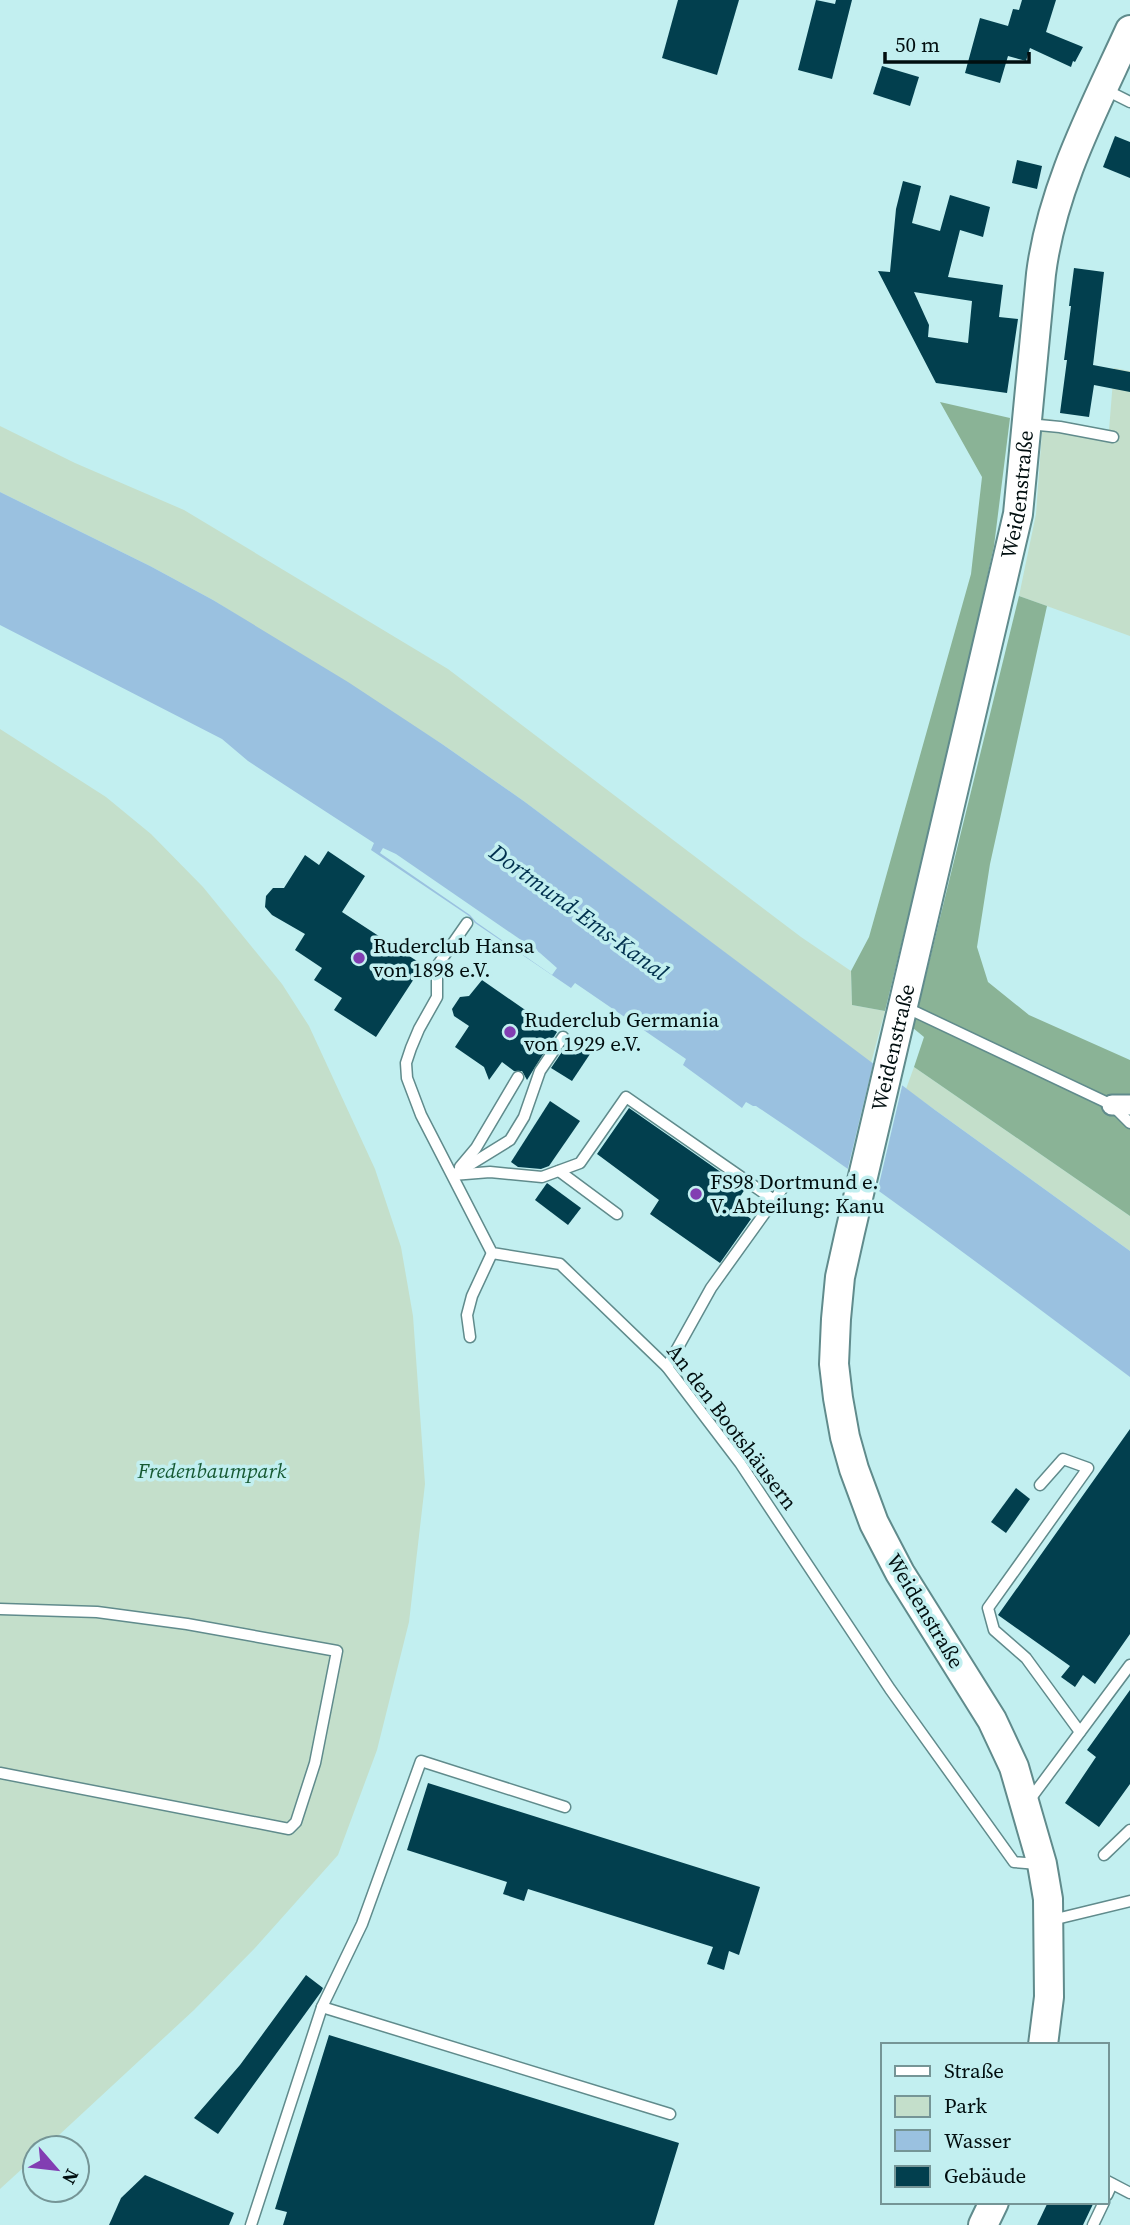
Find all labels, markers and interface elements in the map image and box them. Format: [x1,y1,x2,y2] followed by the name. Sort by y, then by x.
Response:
[885,21,1028,65] scale bar
[895,30,940,59] text: 50 m
[993,429,1040,562] street label: Weidenstraße
[482,836,675,988] water label: Dortmund-Ems-Kanal
[373,931,535,984] place label: Ruderclub Hansa von 1898 e.V.
[351,950,367,966] marker: Ruderclub Hansa von 1898 e.V.
[864,981,922,1114] street label: Weidenstraße
[524,1005,719,1058] place label: Ruderclub Germania von 1929 e.V.
[502,1024,518,1040] marker: Ruderclub Germania von 1929 e.V.
[710,1167,884,1220] place label: FS98 Dortmund e. V. Abteilung: Kanu
[688,1186,704,1202] marker: FS98 Dortmund e. V. Abteilung: Kanu
[660,1338,804,1516] street label: An den Bootshäusern
[137,1456,287,1485] park label: Fredenbaumpark
[880,1548,971,1674] street label: Weidenstraße
[881,2043,1109,2204] legend
[944,2056,1004,2085] text: Straße
[944,2091,988,2120] text: Park
[944,2126,1011,2155] text: Wasser
[21,2134,91,2204] north arrow
[944,2161,1026,2190] text: Gebäude
[56,2165,86,2189] text: N

